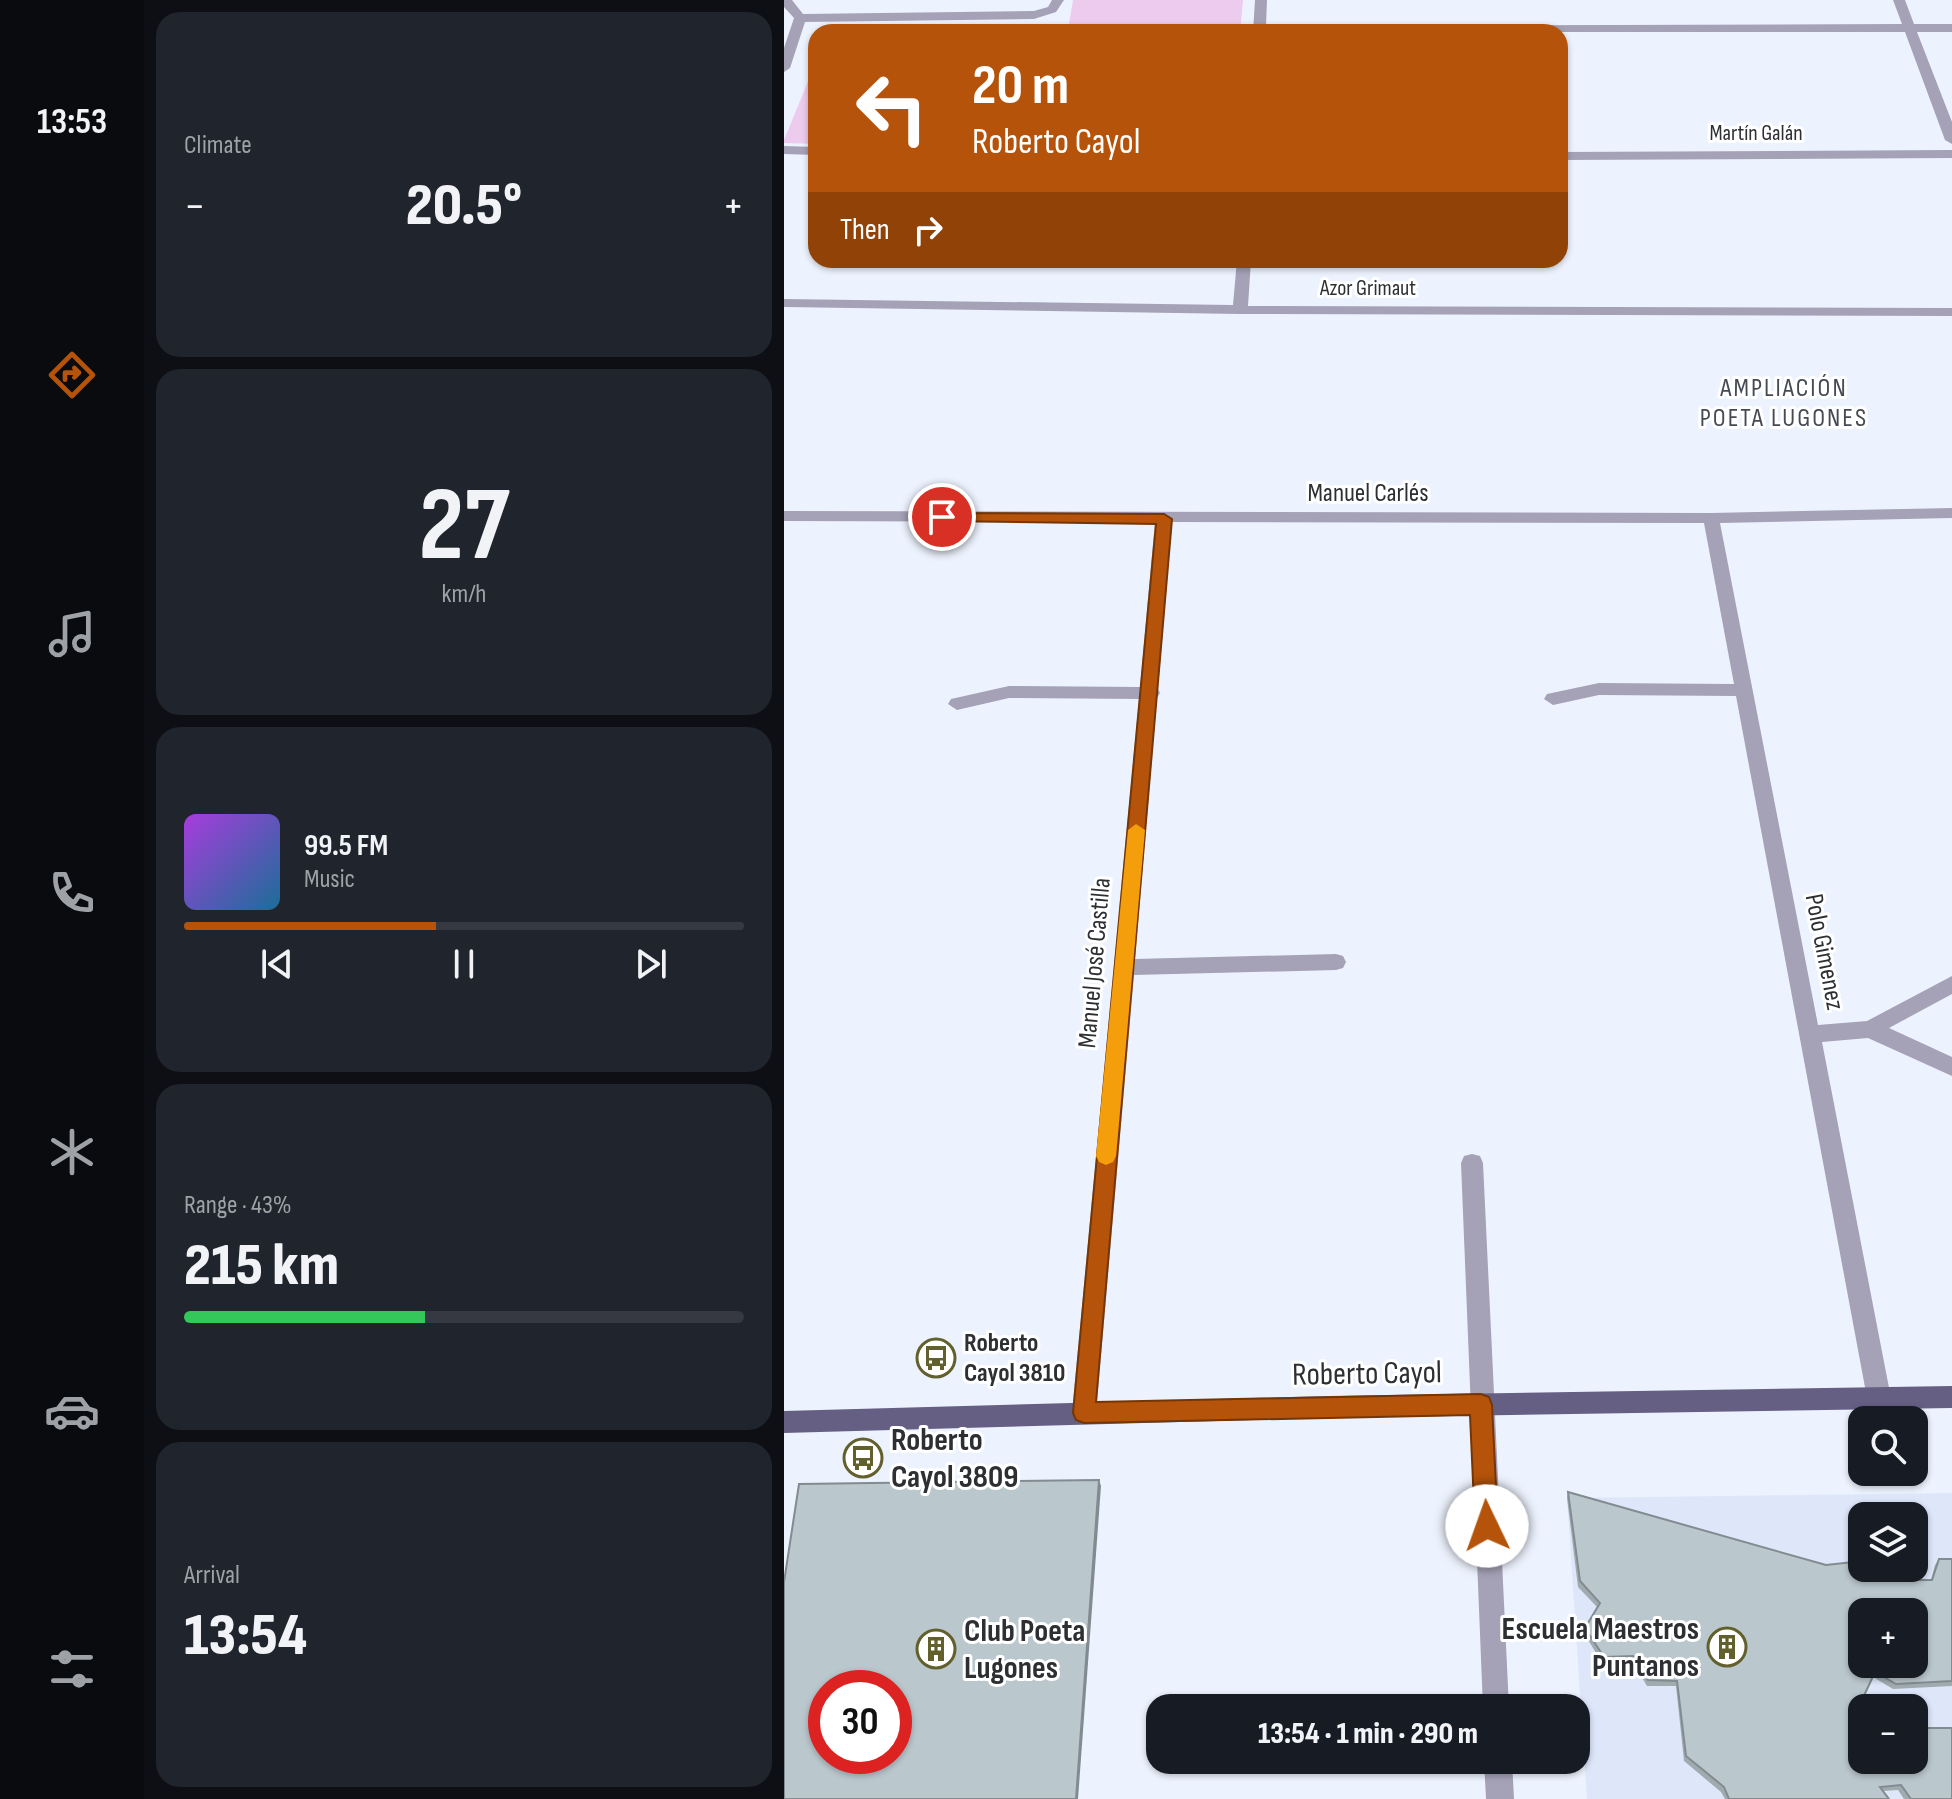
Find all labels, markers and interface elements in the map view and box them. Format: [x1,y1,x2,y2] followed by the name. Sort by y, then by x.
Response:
[972,53,1069,120] text: 20 m
[840,56,944,160] icon: left
[37,101,107,144] text: 13:53
[1709,120,1803,147] street label: Martín Galán
[972,121,1140,164] text: Roberto Cayol
[184,130,252,161] text: Climate
[406,170,522,242] text: 20.5°
[184,180,206,233] text: −
[722,180,744,233] text: +
[906,208,950,252] icon: right
[840,212,890,248] text: Then
[1319,275,1416,302] street label: Azor Grimaut
[44,347,100,403] icon: directions
[1700,373,1868,434] district label: AMPLIACIÓN POETA LUGONES
[419,464,509,589] text: 27
[1307,478,1429,509] street label: Manuel Carlés
[908,483,976,551] pin
[920,495,964,539] icon: arrive
[442,579,486,610] text: km/h
[44,606,100,662] icon: music
[304,828,388,864] text: 99.5 FM
[304,864,355,895] text: Music
[44,865,100,921] icon: phone
[1072,877,1118,1049] street label: Manuel José Castilla
[1798,891,1850,1013] street label: Polo Gimenez
[255,942,299,986] icon: previous
[442,942,486,986] icon: pause
[629,942,673,986] icon: next
[44,1124,100,1180] icon: climate
[184,1190,292,1221] text: Range · 43%
[184,1230,339,1302] text: 215 km
[964,1328,1065,1389] place label: Roberto Cayol 3810
[915,1337,957,1379] bus stop icon: Roberto Cayol 3810
[1292,1353,1442,1395] street label: Roberto Cayol
[44,1383,100,1439] icon: car
[1848,1406,1928,1774] map controls
[1848,1406,1928,1486] button: search
[891,1421,1018,1497] place label: Roberto Cayol 3809
[842,1437,884,1479] bus stop icon: Roberto Cayol 3809
[1445,1484,1529,1568] position arrow
[1848,1502,1928,1582] button: layers
[184,1560,240,1591] text: Arrival
[1848,1598,1928,1678] button: +
[184,1600,307,1672] text: 13:54
[1502,1610,1699,1686] place label: Escuela Maestros Puntanos
[964,1612,1085,1688] place label: Club Poeta Lugones
[1706,1626,1748,1668] building icon: Escuela Maestros Puntanos
[915,1628,957,1670] building icon: Club Poeta Lugones
[44,1641,100,1697] icon: filters
[808,1670,912,1774] speed limit sign: 30
[1848,1694,1928,1774] button: −
[1258,1716,1478,1752] text: 13:54 · 1 min · 290 m

